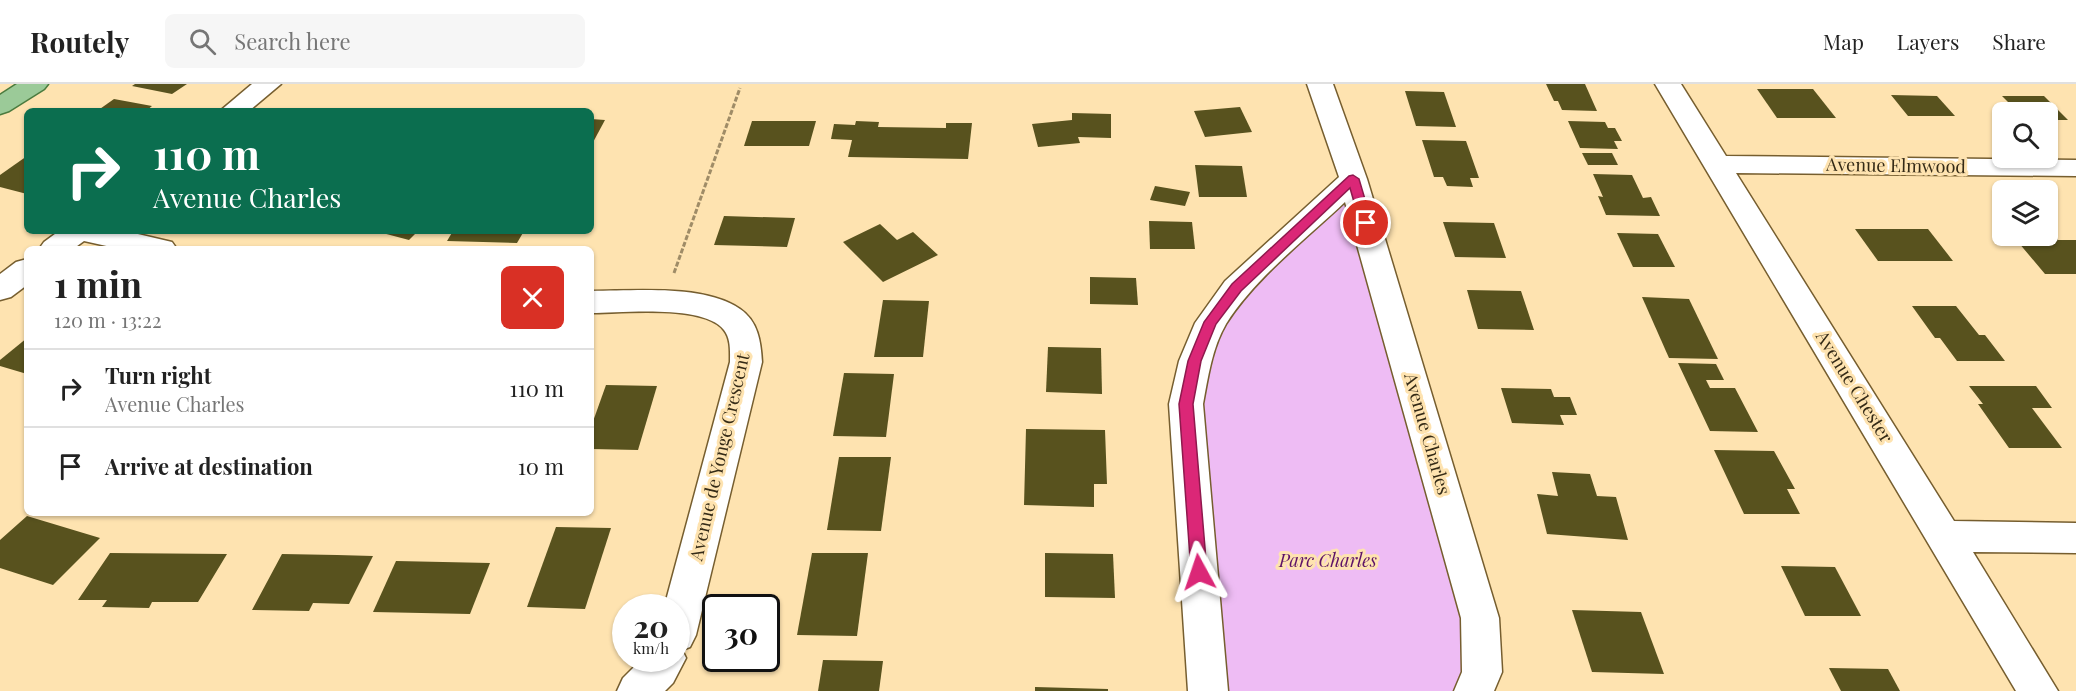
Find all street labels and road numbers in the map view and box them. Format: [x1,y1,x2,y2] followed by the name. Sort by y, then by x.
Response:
[1825,152,1967,178] street label: Avenue Elmwood
[1810,325,1899,447] street label: Avenue Chester
[683,350,755,564] street label: Avenue de Yonge Crescent
[1399,369,1457,497] street label: Avenue Charles

